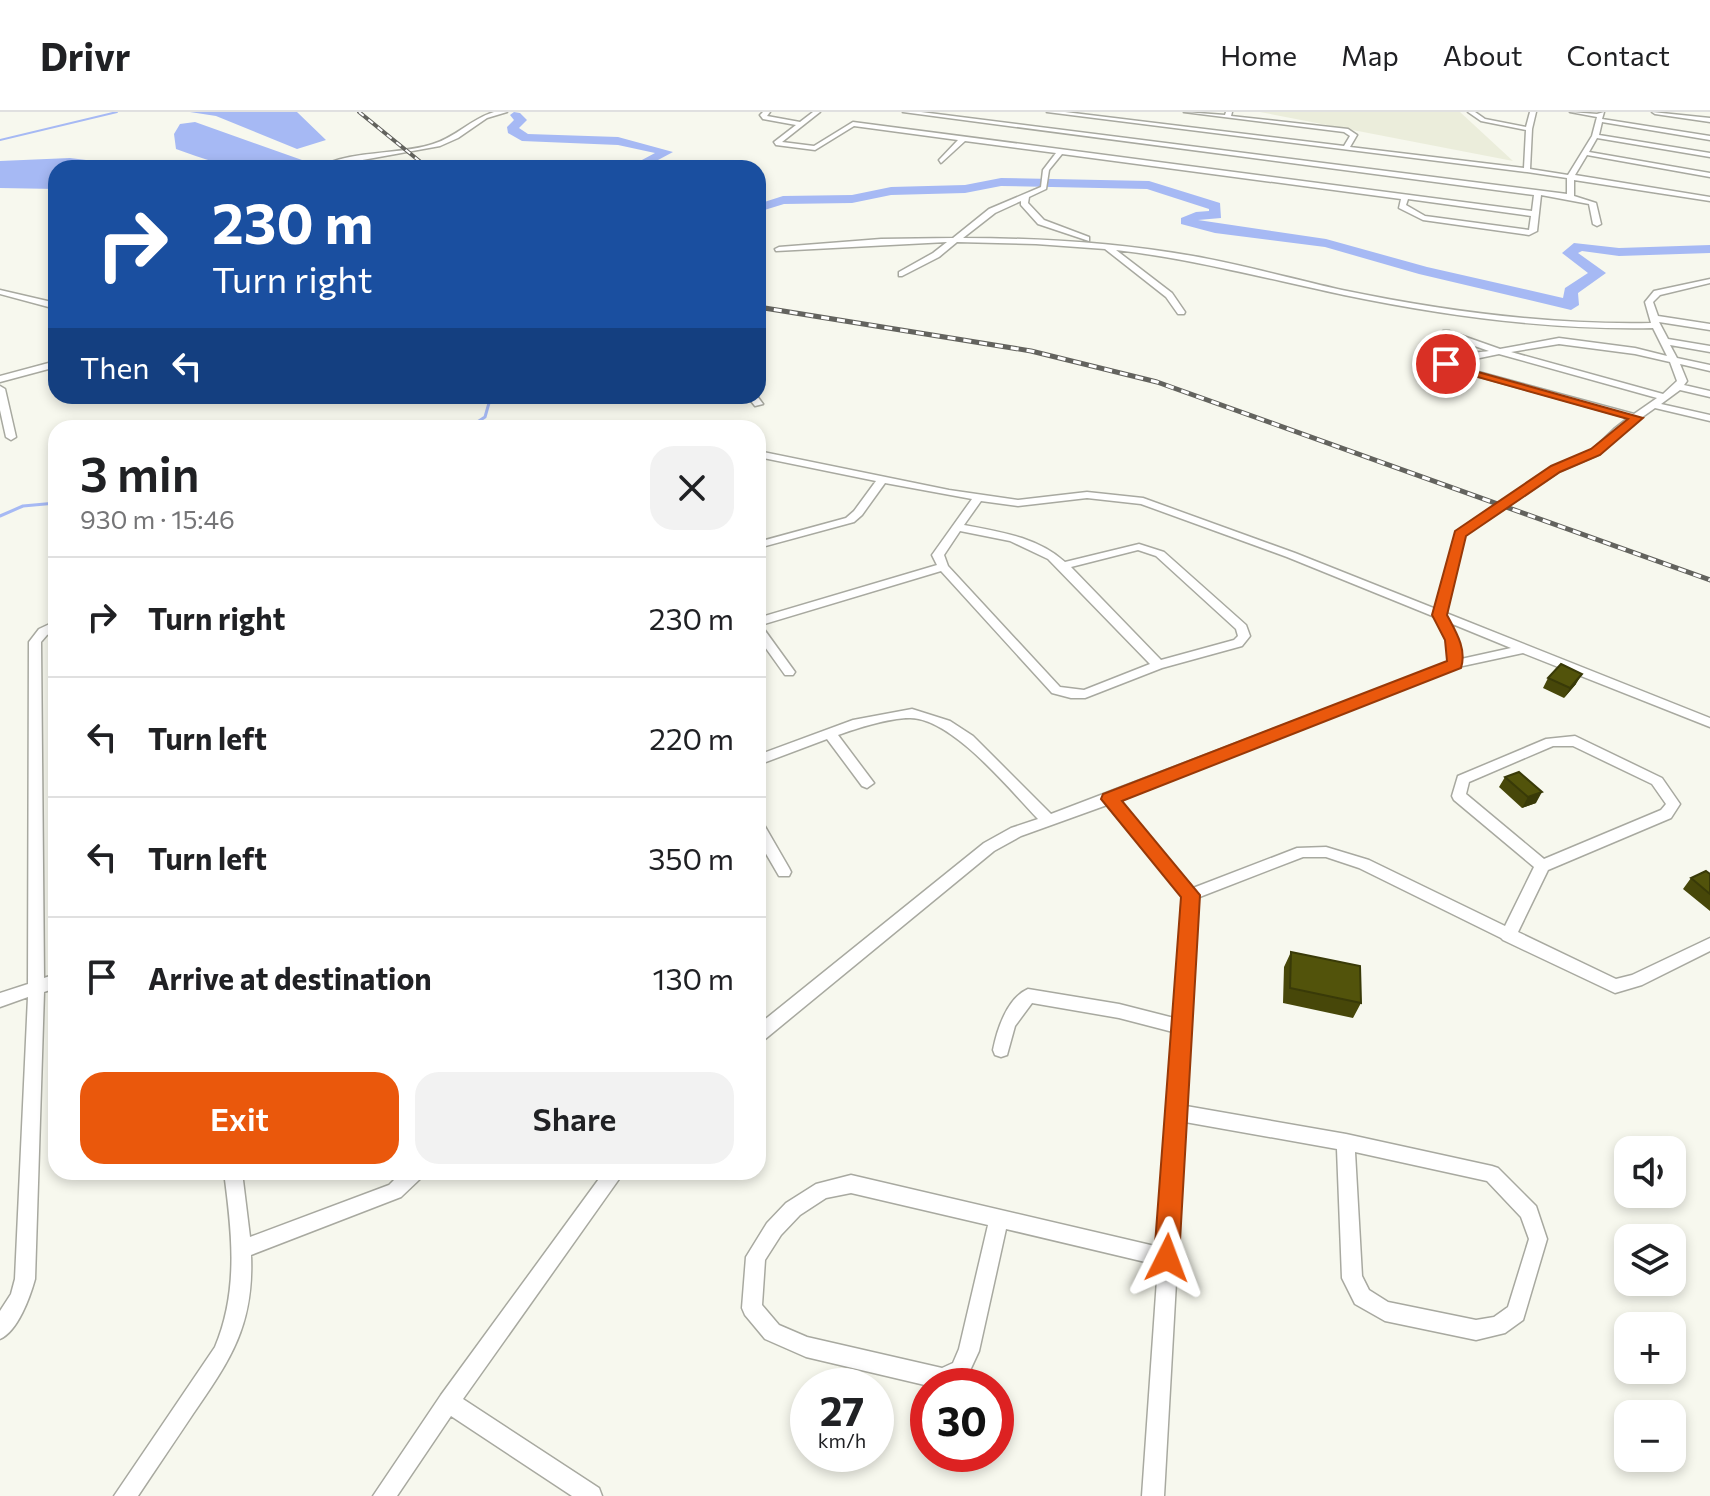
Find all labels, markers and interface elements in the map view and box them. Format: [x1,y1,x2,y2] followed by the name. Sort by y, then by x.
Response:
[40,32,130,79] text: Drivr
[1220,38,1297,72] text: Home
[1341,38,1399,72] text: Map
[1443,38,1523,72] text: About
[1567,38,1670,72] text: Contact
[212,187,373,256] text: 230 m
[80,192,184,296] icon: right
[212,256,373,300] text: Turn right
[1412,330,1480,398] pin
[1424,342,1468,386] icon: arrive
[165,344,209,388] icon: left
[80,348,149,385] text: Then
[80,443,200,502] text: 3 min
[650,446,734,530] button: close
[80,503,235,534] text: 930 m · 15:46
[80,595,124,639] icon: right
[148,599,285,636] text: Turn right
[649,599,734,636] text: 230 m
[80,715,124,759] icon: left
[148,719,267,756] text: Turn left
[649,719,734,756] text: 220 m
[80,835,124,879] icon: left
[148,839,267,876] text: Turn left
[648,839,734,876] text: 350 m
[80,955,124,999] icon: arrive
[148,959,432,996] text: Arrive at destination
[653,959,734,996] text: 130 m
[80,1072,399,1164] button: Exit
[415,1072,734,1164] button: Share
[1614,1136,1686,1472] map controls
[1614,1136,1686,1208] button: sound
[1125,1216,1209,1300] position arrow
[1614,1224,1686,1296] button: layers
[1614,1312,1686,1384] button: +
[910,1368,1014,1472] speed limit sign: 30
[820,1385,864,1434] text: 27
[1614,1400,1686,1472] button: −
[818,1428,866,1452] text: km/h

